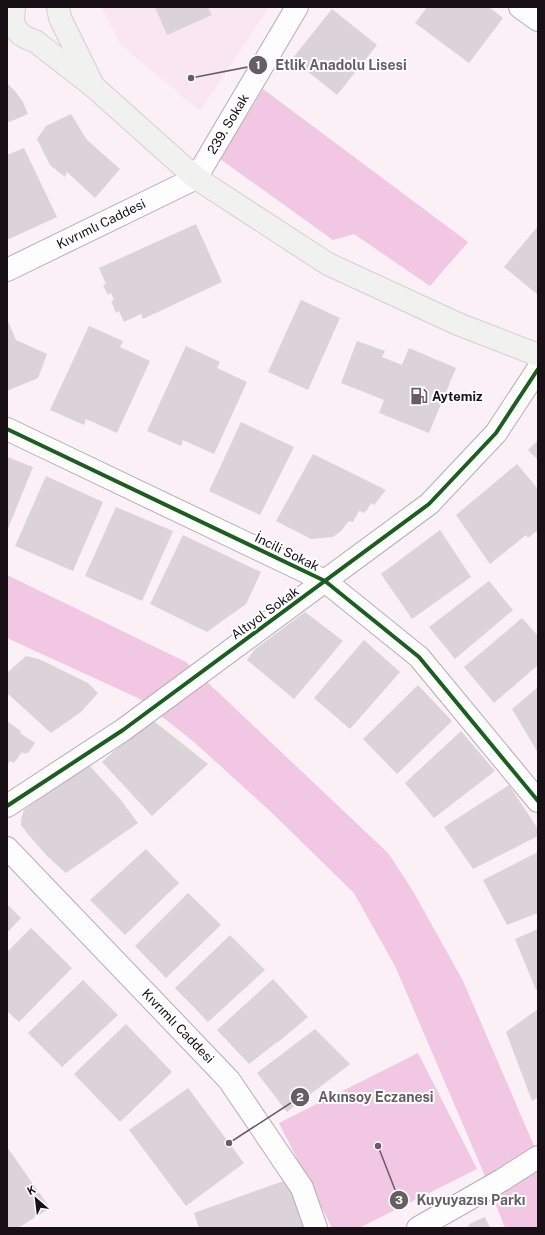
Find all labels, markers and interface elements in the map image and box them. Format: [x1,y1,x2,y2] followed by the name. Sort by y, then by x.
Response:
[248,52,415,78] callout: Etlik Anadolu Lisesi
[275,57,407,73] text: Etlik Anadolu Lisesi
[255,58,261,72] text: 1
[204,91,252,157] street label: 239. Sokak
[54,196,148,252] street label: Kıvrımlı Caddesi
[409,386,429,406] fuel station icon: Aytemiz
[432,389,483,404] place label: Aytemiz
[253,530,321,574] street label: İncili Sokak
[228,583,302,643] street label: Altıyol Sokak
[139,986,217,1066] street label: Kıvrımlı Caddesi
[290,1084,441,1110] callout: Akınsoy Eczanesi
[318,1089,434,1105] text: Akınsoy Eczanesi
[296,1090,304,1104] text: 2
[16,1179,56,1219] north arrow
[25,1183,38,1197] text: K
[389,1187,534,1213] callout: Kuyuyazısı Parkı
[417,1192,525,1208] text: Kuyuyazısı Parkı
[395,1193,403,1207] text: 3

